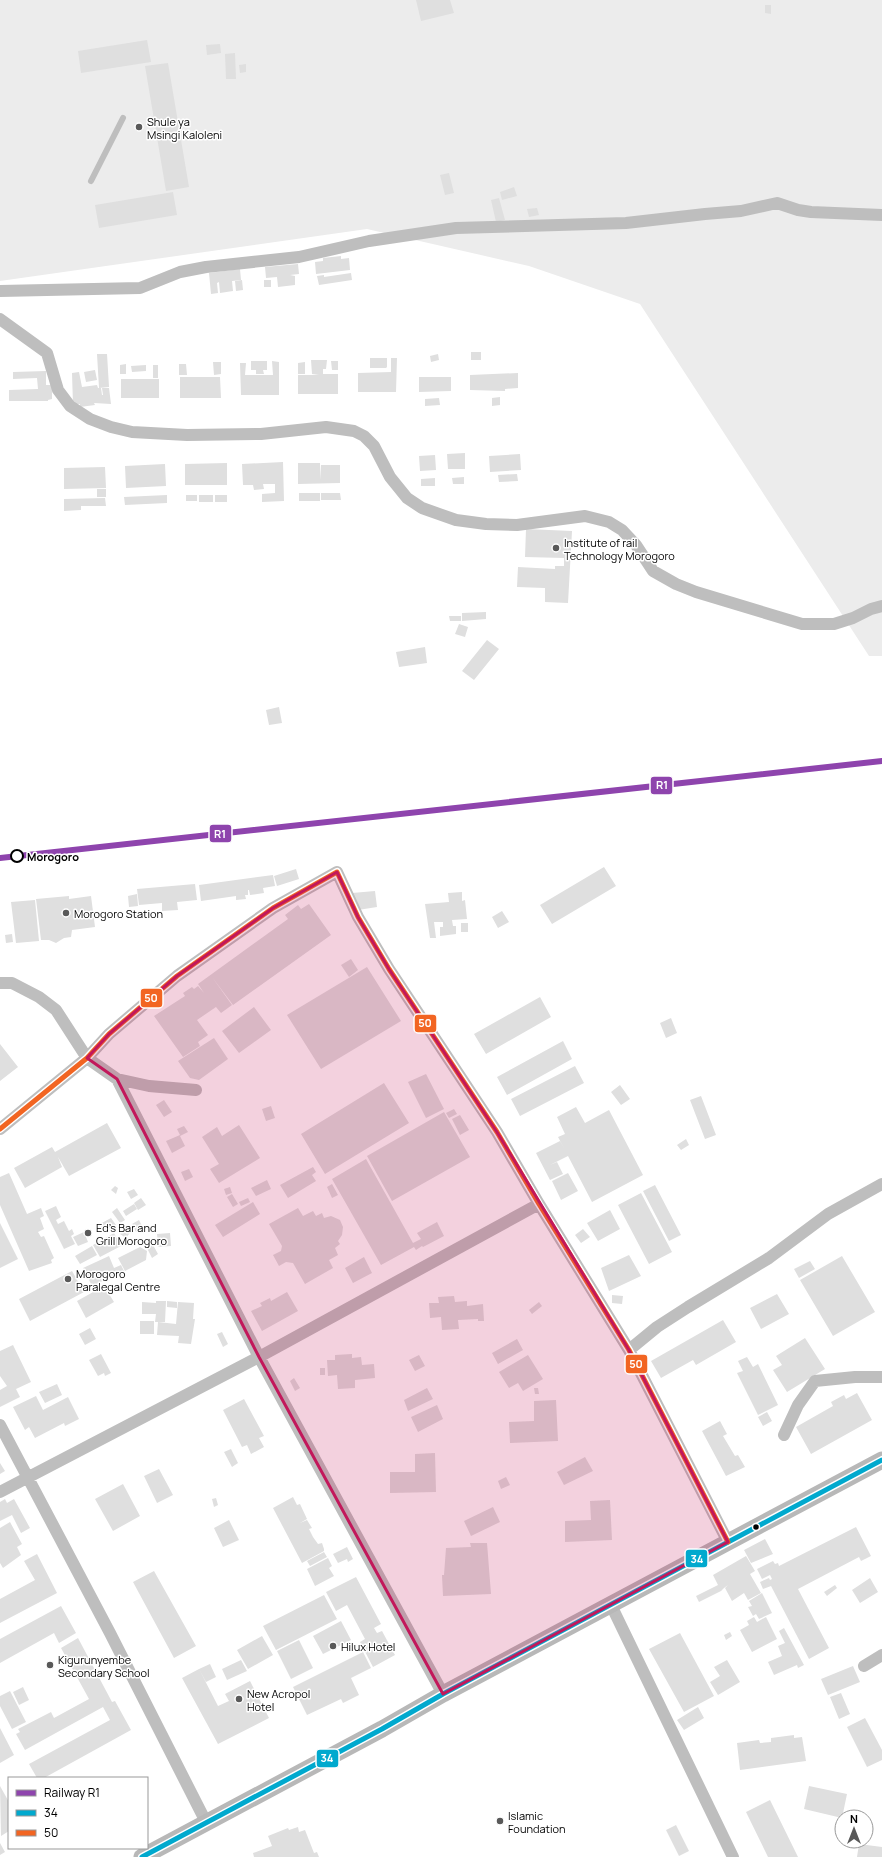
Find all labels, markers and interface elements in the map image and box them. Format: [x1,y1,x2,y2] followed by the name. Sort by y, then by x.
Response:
[147,114,222,142] place label: Shule ya Msingi Kaloleni
[134,122,144,132] marker: Shule ya Msingi Kaloleni
[564,535,675,563] place label: Institute of rail Technology Morogoro
[551,543,561,553] marker: Institute of rail Technology Morogoro
[650,776,673,795] line badge: R1
[656,777,668,792] text: R1
[209,824,232,843] line badge: R1
[214,826,226,841] text: R1
[10,849,24,863] marker: Morogoro
[27,849,79,864] place label: Morogoro
[74,906,163,921] place label: Morogoro Station
[61,908,71,918] marker: Morogoro Station
[140,988,163,1008] line badge: 50
[144,990,158,1005] text: 50
[414,1014,437,1033] line badge: 50
[418,1015,432,1030] text: 50
[96,1220,168,1248] place label: Ed's Bar and Grill Morogoro
[83,1228,93,1238] marker: Ed's Bar and Grill Morogoro
[76,1266,161,1294] place label: Morogoro Paralegal Centre
[63,1274,73,1284] marker: Morogoro Paralegal Centre
[625,1354,648,1374] line badge: 50
[629,1356,643,1371] text: 50
[751,1522,761,1532] unlabelled marker
[685,1549,708,1568] line badge: 34
[690,1551,704,1566] text: 34
[341,1639,395,1654] place label: Hilux Hotel
[328,1641,338,1651] marker: Hilux Hotel
[58,1652,150,1680] place label: Kigurunyembe Secondary School
[45,1660,55,1670] marker: Kigurunyembe Secondary School
[247,1686,310,1714] place label: New Acropol Hotel
[234,1694,244,1704] marker: New Acropol Hotel
[316,1749,339,1768] line badge: 34
[320,1750,334,1765] text: 34
[8,1777,148,1849] legend
[44,1784,100,1801] text: Railway R1
[44,1804,58,1821] text: 34
[508,1808,566,1836] place label: Islamic Foundation
[834,1809,874,1849] north arrow
[850,1811,858,1826] text: N
[495,1816,505,1826] marker: Islamic Foundation
[44,1824,58,1841] text: 50

